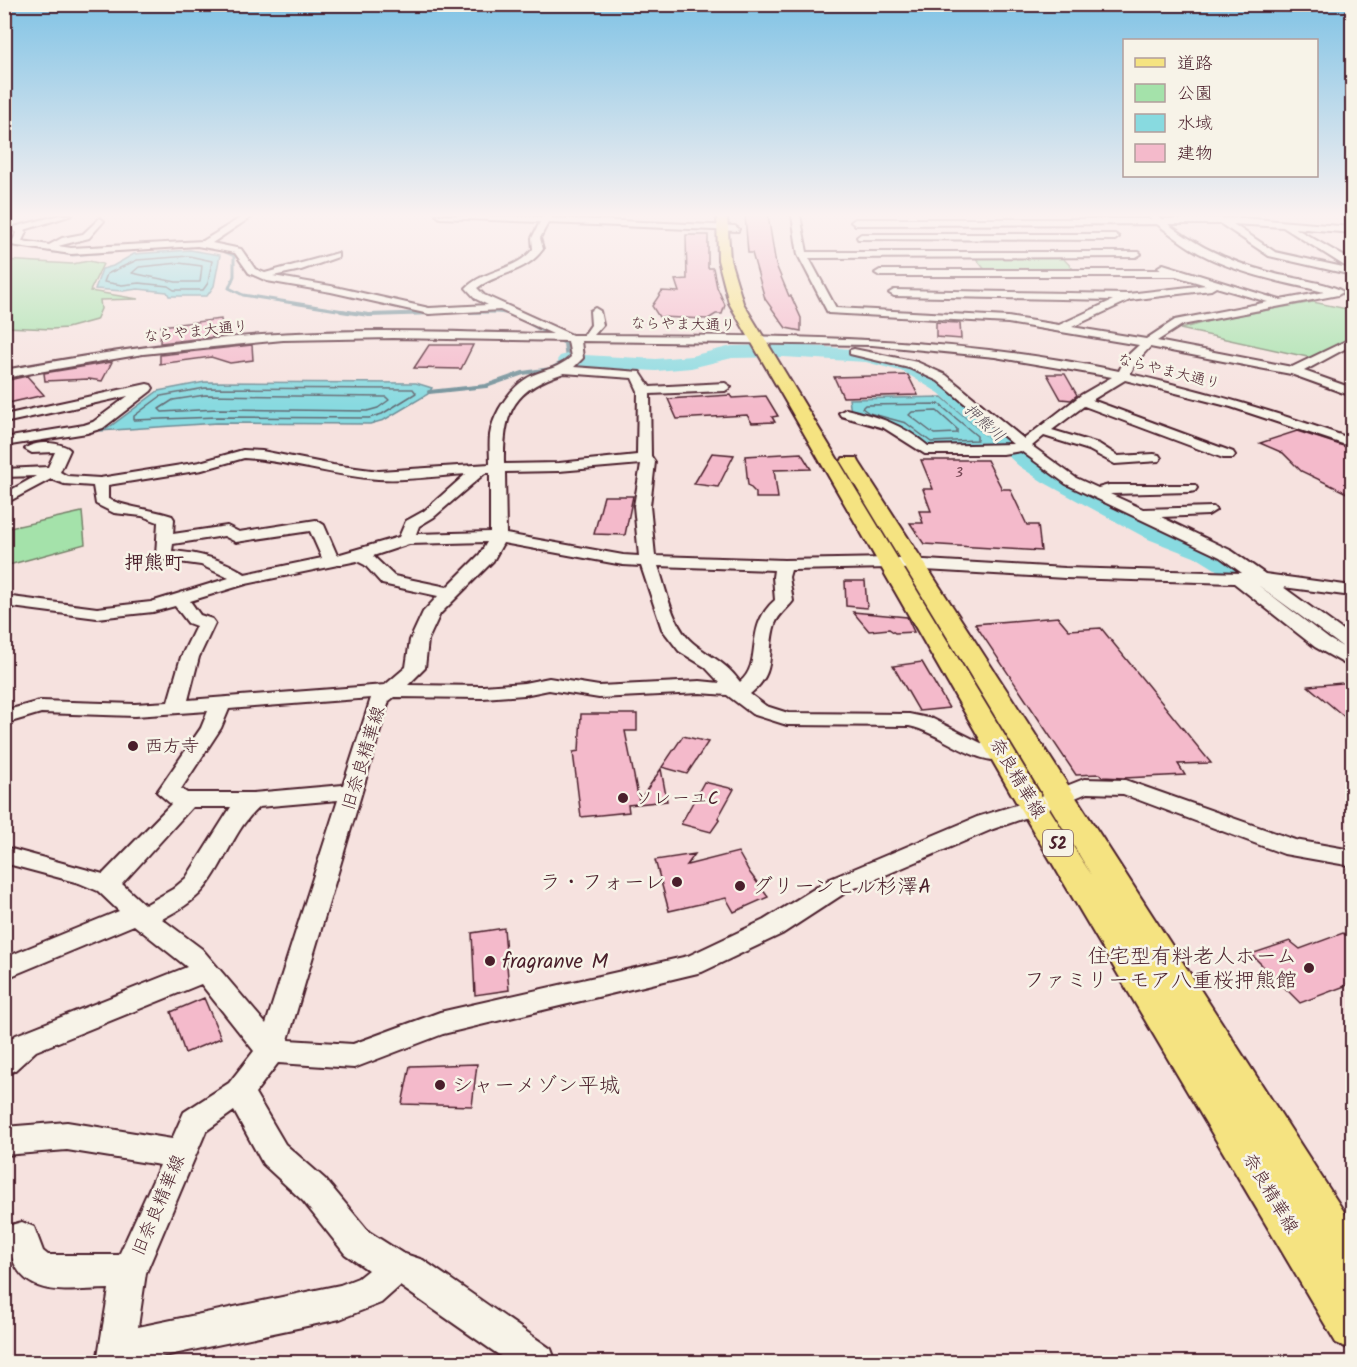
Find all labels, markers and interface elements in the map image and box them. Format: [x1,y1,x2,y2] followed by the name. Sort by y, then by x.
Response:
[1123,39,1318,177] legend
[1177,50,1213,79] text: 道路
[1177,80,1213,109] text: 公園
[1177,110,1213,139] text: 水域
[1177,140,1213,169] text: 建物
[630,312,736,338] street label: ならやま大通り
[143,315,250,349] street label: ならやま大通り
[1115,348,1223,396] street label: ならやま大通り
[958,398,1010,448] water label: 押熊川
[955,462,963,484] house number: 3
[124,548,184,580] district label: 押熊町
[335,703,394,814] street label: 旧奈良精華線
[145,733,199,762] place label: 西方寺
[981,733,1052,825] street label: 奈良精華線
[126,739,140,753] marker: 西方寺
[635,785,719,814] place label: ソレーユC
[616,791,630,805] marker: ソレーユC
[1043,830,1073,856] road number: 52
[540,867,665,900] place label: ラ・フォーレ
[752,871,931,904] place label: グリーンヒル杉澤A
[670,875,684,889] marker: ラ・フォーレ
[733,879,747,893] marker: グリーンヒル杉澤A
[1024,941,1297,998] place label: 住宅型有料老人ホーム ファミリーモア八重桜押熊館
[502,946,608,979] place label: fragranve M
[483,954,497,968] marker: fragranve M
[1302,961,1316,975] marker: 住宅型有料老人ホーム ファミリーモア八重桜押熊館
[452,1070,620,1103] place label: シャーメゾン平城
[433,1078,447,1092] marker: シャーメゾン平城
[1234,1148,1305,1240] street label: 奈良精華線
[125,1150,194,1261] street label: 旧奈良精華線

